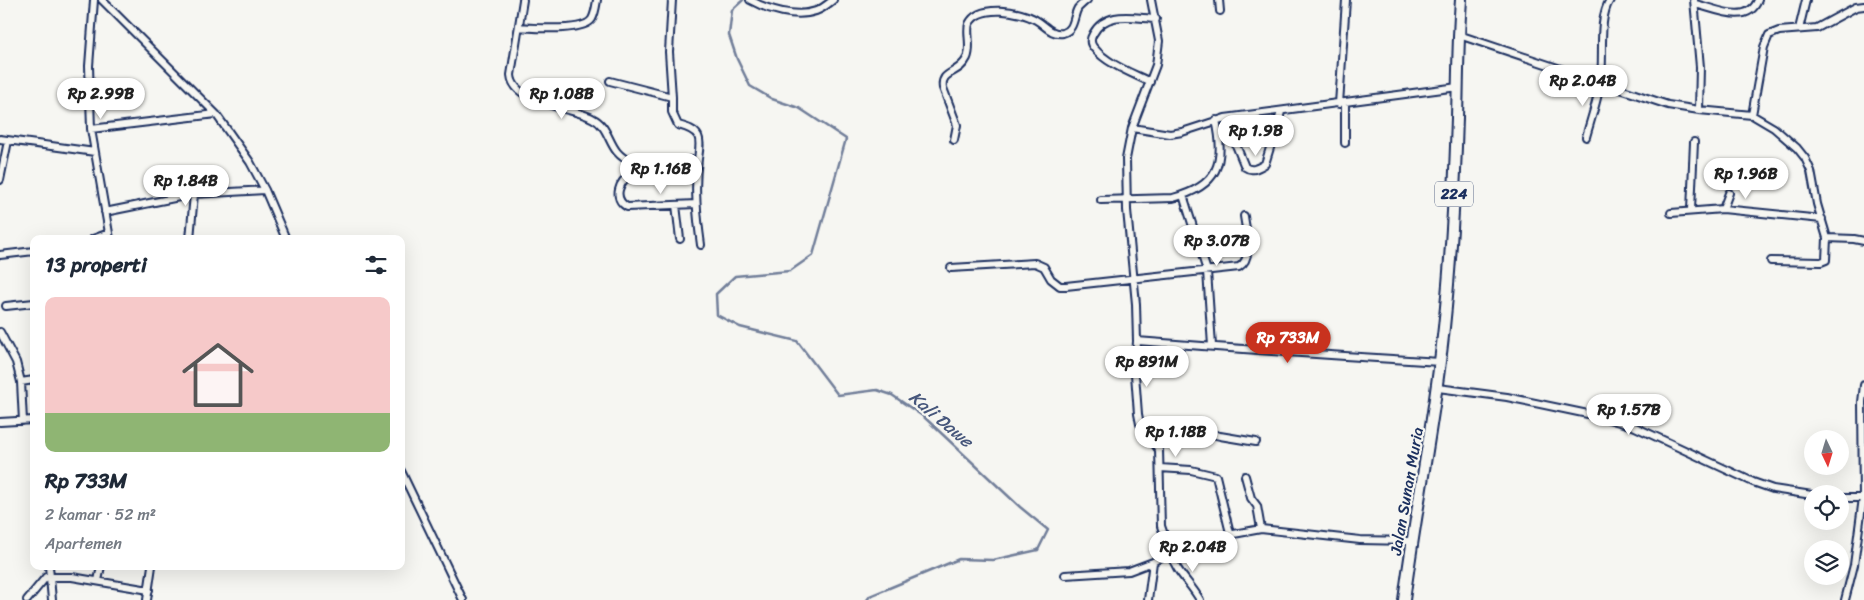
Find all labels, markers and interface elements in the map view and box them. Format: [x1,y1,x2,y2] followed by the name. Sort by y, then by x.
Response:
[1531,64,1635,107] pin: Rp 2.04B
[1550,66,1616,95] text: Rp 2.04B
[49,78,153,120] pin: Rp 2.99B
[510,78,614,120] pin: Rp 1.08B
[68,79,134,108] text: Rp 2.99B
[530,79,594,108] text: Rp 1.08B
[1210,114,1302,157] pin: Rp 1.9B
[1229,116,1283,145] text: Rp 1.9B
[609,152,713,195] pin: Rp 1.16B
[631,154,691,183] text: Rp 1.16B
[1694,158,1798,200] pin: Rp 1.96B
[1714,159,1778,188] text: Rp 1.96B
[134,164,238,207] pin: Rp 1.84B
[154,166,218,195] text: Rp 1.84B
[1435,182,1473,206] road number: 224
[1165,224,1269,267] pin: Rp 3.07B
[1184,226,1250,255] text: Rp 3.07B
[45,246,147,284] text: 13 properti
[362,251,390,279] icon: filters
[1242,322,1334,364] pin: Rp 733M
[1257,323,1319,352] text: Rp 733M
[173,330,263,420] icon: home
[1101,346,1193,388] pin: Rp 891M
[1116,347,1178,376] text: Rp 891M
[902,382,982,457] water label: Kali Dawe
[1577,394,1681,436] pin: Rp 1.57B
[1597,395,1661,424] text: Rp 1.57B
[1124,416,1228,458] pin: Rp 1.18B
[1146,417,1206,446] text: Rp 1.18B
[1381,425,1432,558] street label: Jalan Sunan Muria
[1804,430,1849,475] north arrow
[1804,430,1849,585] map controls
[45,462,127,500] text: Rp 733M
[1804,485,1849,530] button: locate
[45,500,156,529] text: 2 kamar · 52 m²
[45,529,122,558] text: Apartemen
[1141,530,1245,573] pin: Rp 2.04B
[1160,532,1226,561] text: Rp 2.04B
[1804,540,1849,585] button: layers

